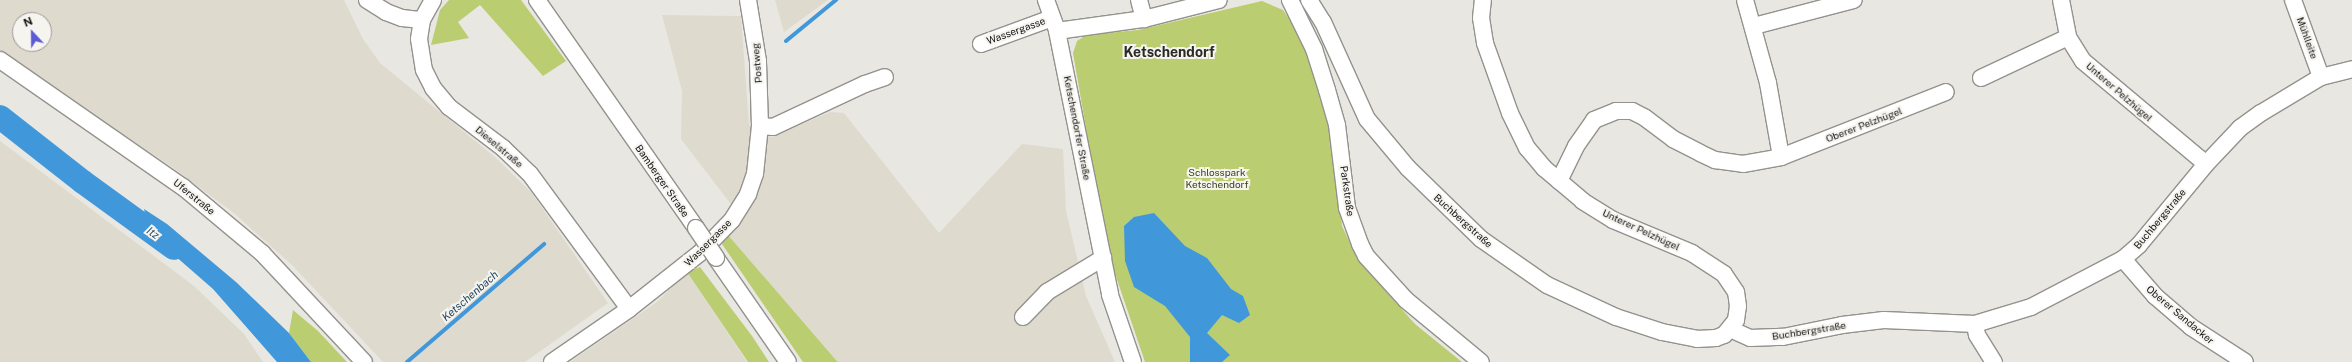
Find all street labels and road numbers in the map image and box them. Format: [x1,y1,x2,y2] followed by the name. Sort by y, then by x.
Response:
[985,15,1047,47] street label: Wassergasse
[2294,15,2320,61] street label: Mühlleite
[749,42,765,84] street label: Postweg
[2083,60,2155,124] street label: Unterer Pelzhügel
[1061,75,1093,181] street label: Ketschendorfer Straße
[1824,105,1904,145] street label: Oberer Pelzhügel
[473,124,525,170] street label: Dieselstraße
[633,143,691,219] street label: Bamberger Straße
[1338,165,1356,217] street label: Parkstraße
[171,177,217,217] street label: Uferstraße
[2131,187,2189,251] street label: Buchbergstraße
[1431,192,1495,250] street label: Buchbergstraße
[1600,207,1682,253] street label: Unterer Pelzhügel
[682,217,734,269] street label: Wassergasse
[2144,283,2216,347] street label: Oberer Sandacker
[1771,319,1847,343] street label: Buchbergstraße

